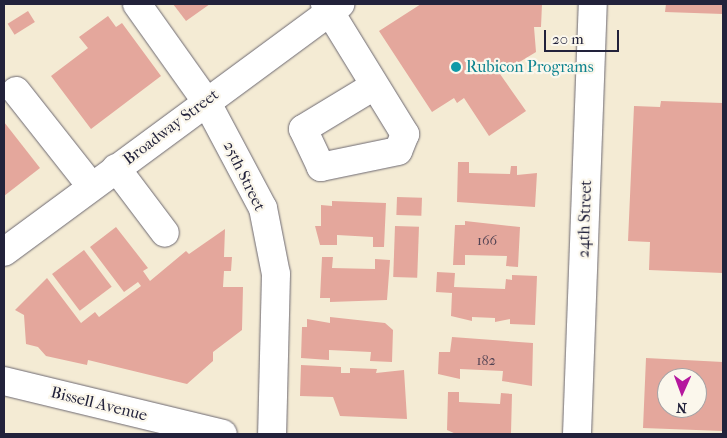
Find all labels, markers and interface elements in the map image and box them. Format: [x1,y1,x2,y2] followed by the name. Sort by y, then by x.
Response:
[547,20,622,52] scale bar
[552,30,584,48] text: 20 m
[466,57,594,77] place label: Rubicon Programs
[450,61,462,73] marker: Rubicon Programs
[120,85,222,169] street label: Broadway Street
[219,138,269,214] street label: 25th Street
[574,180,596,258] street label: 24th Street
[477,233,497,249] house number: 166
[476,353,496,369] house number: 182
[657,368,707,418] north arrow
[49,383,149,425] street label: Bissell Avenue
[676,399,687,416] text: N

